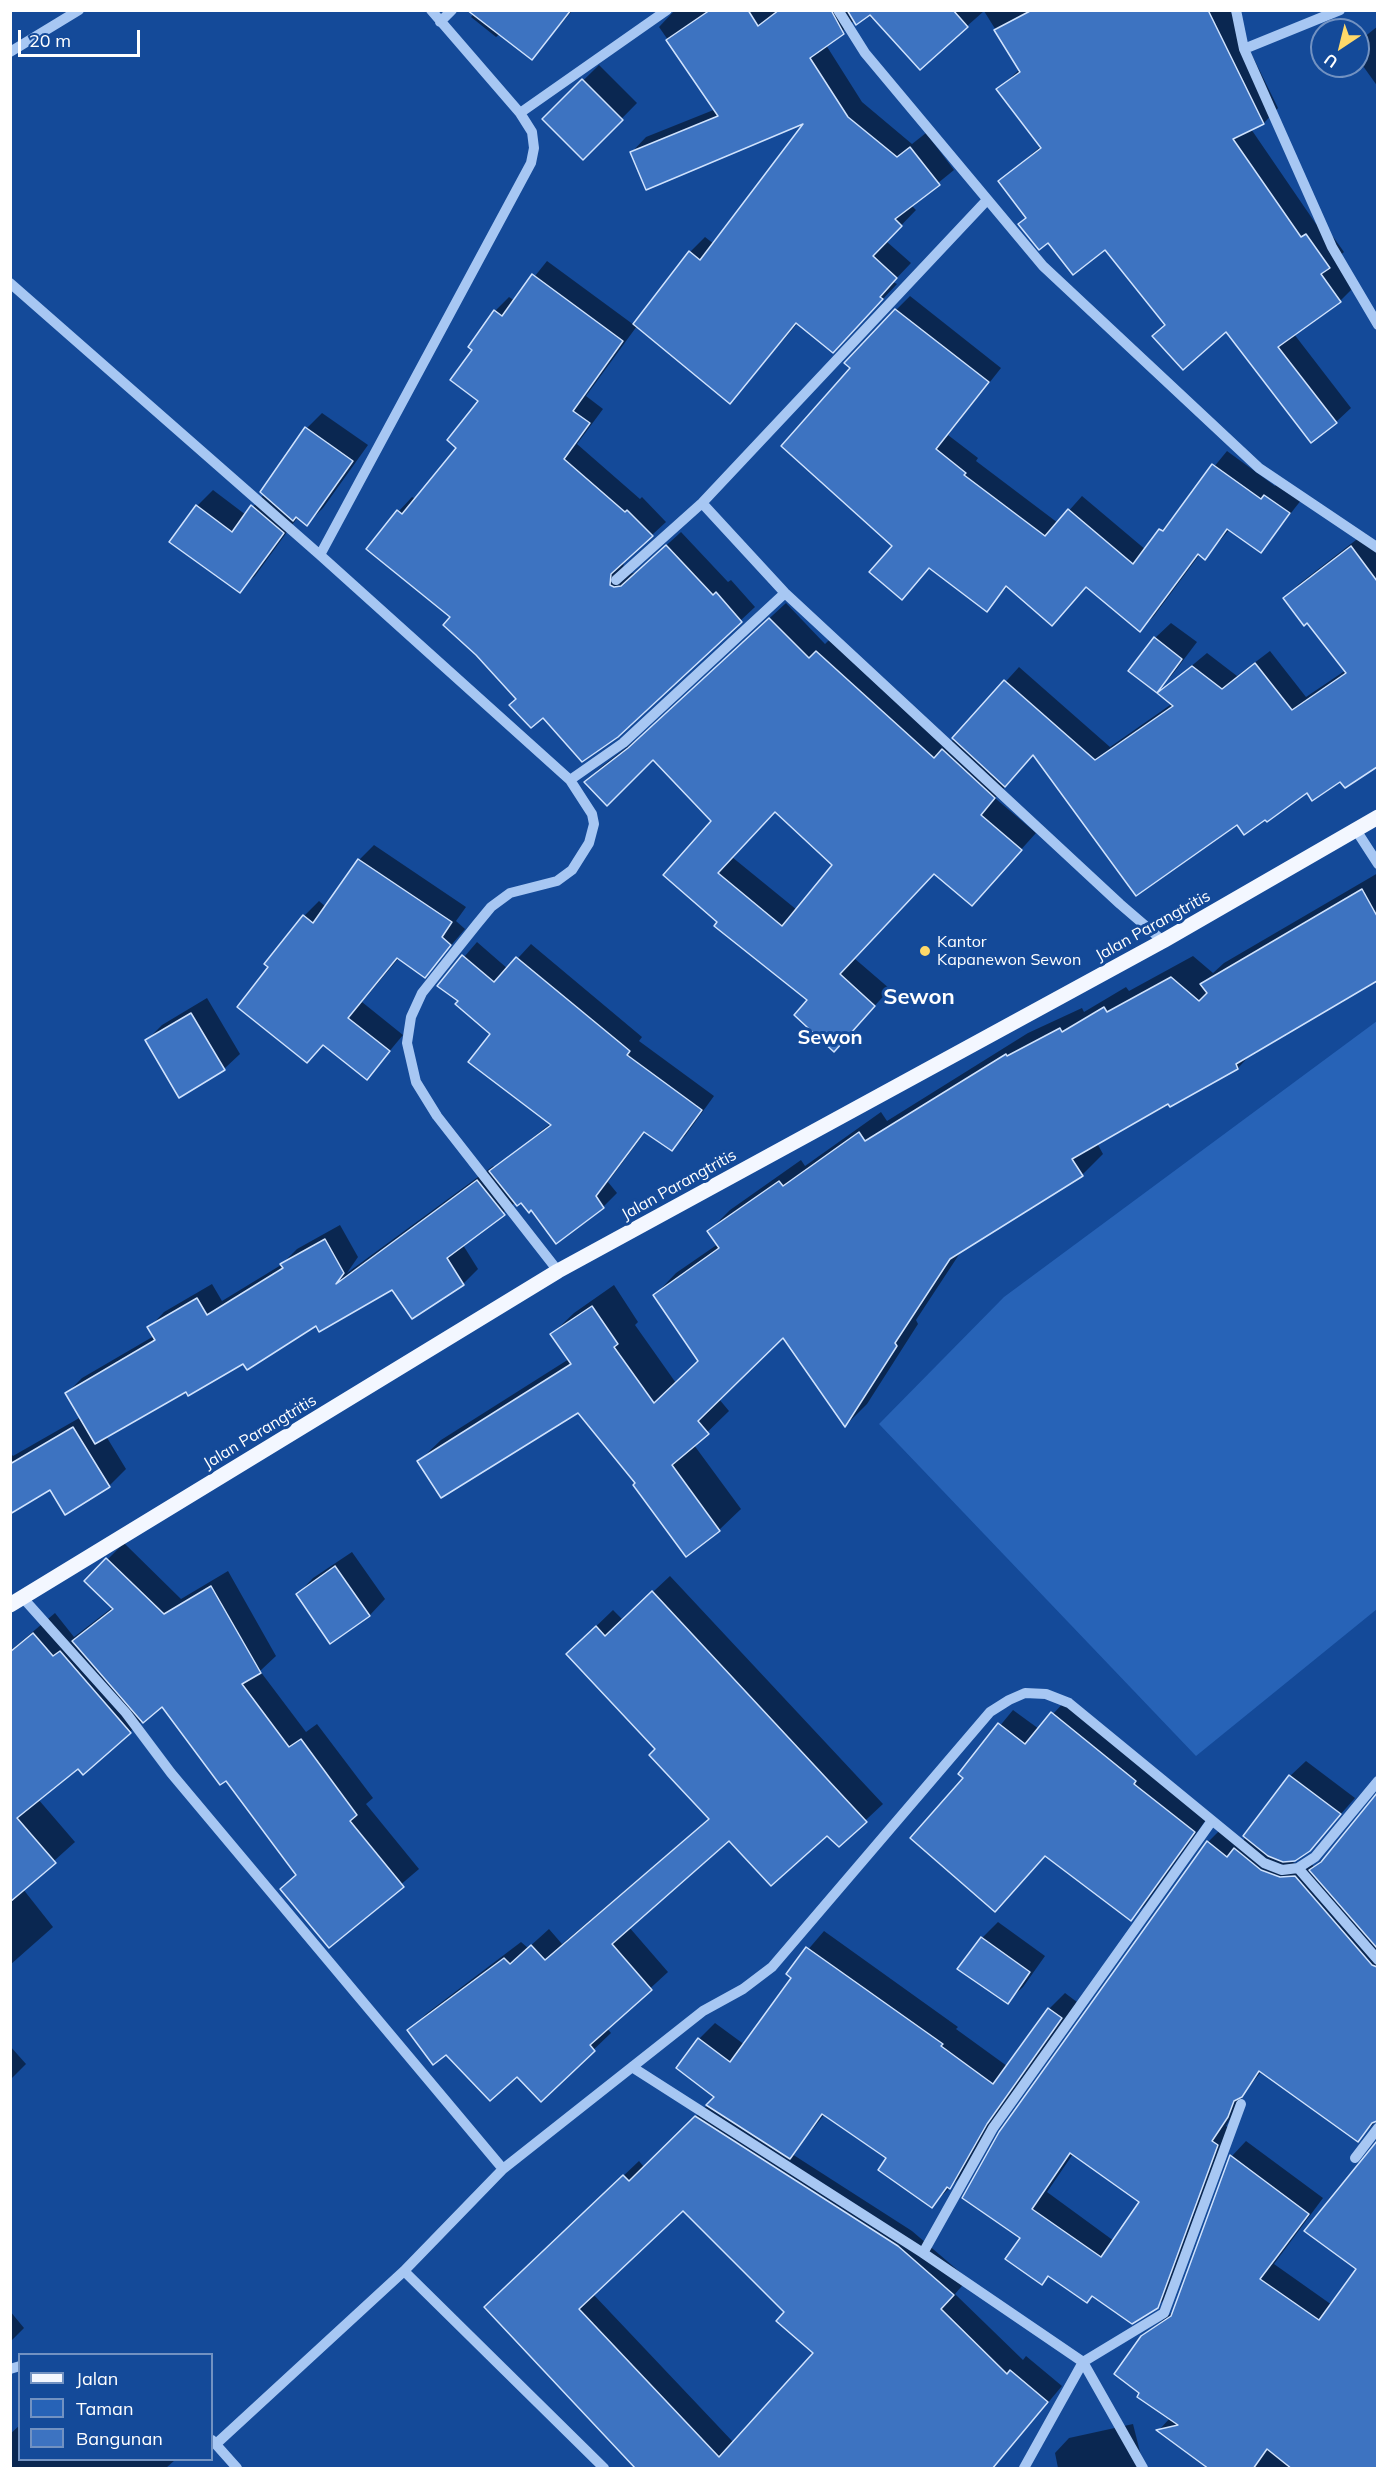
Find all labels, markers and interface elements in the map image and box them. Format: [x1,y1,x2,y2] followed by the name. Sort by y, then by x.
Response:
[21,18,142,56] scale bar
[1310,18,1370,78] north arrow
[29,29,71,52] text: 20 m
[1320,50,1341,73] text: U
[1092,886,1214,966] street label: Jalan Parangtritis
[937,932,1081,970] place label: Kantor Kapanewon Sewon
[918,944,932,958] marker: Kantor Kapanewon Sewon
[883,984,955,1010] district label: Sewon
[797,1026,863,1050] district label: Sewon
[618,1145,740,1225] street label: Jalan Parangtritis
[200,1391,320,1473] street label: Jalan Parangtritis
[18,2353,213,2461] legend
[76,2367,118,2390] text: Jalan
[76,2397,133,2420] text: Taman
[76,2427,163,2450] text: Bangunan

